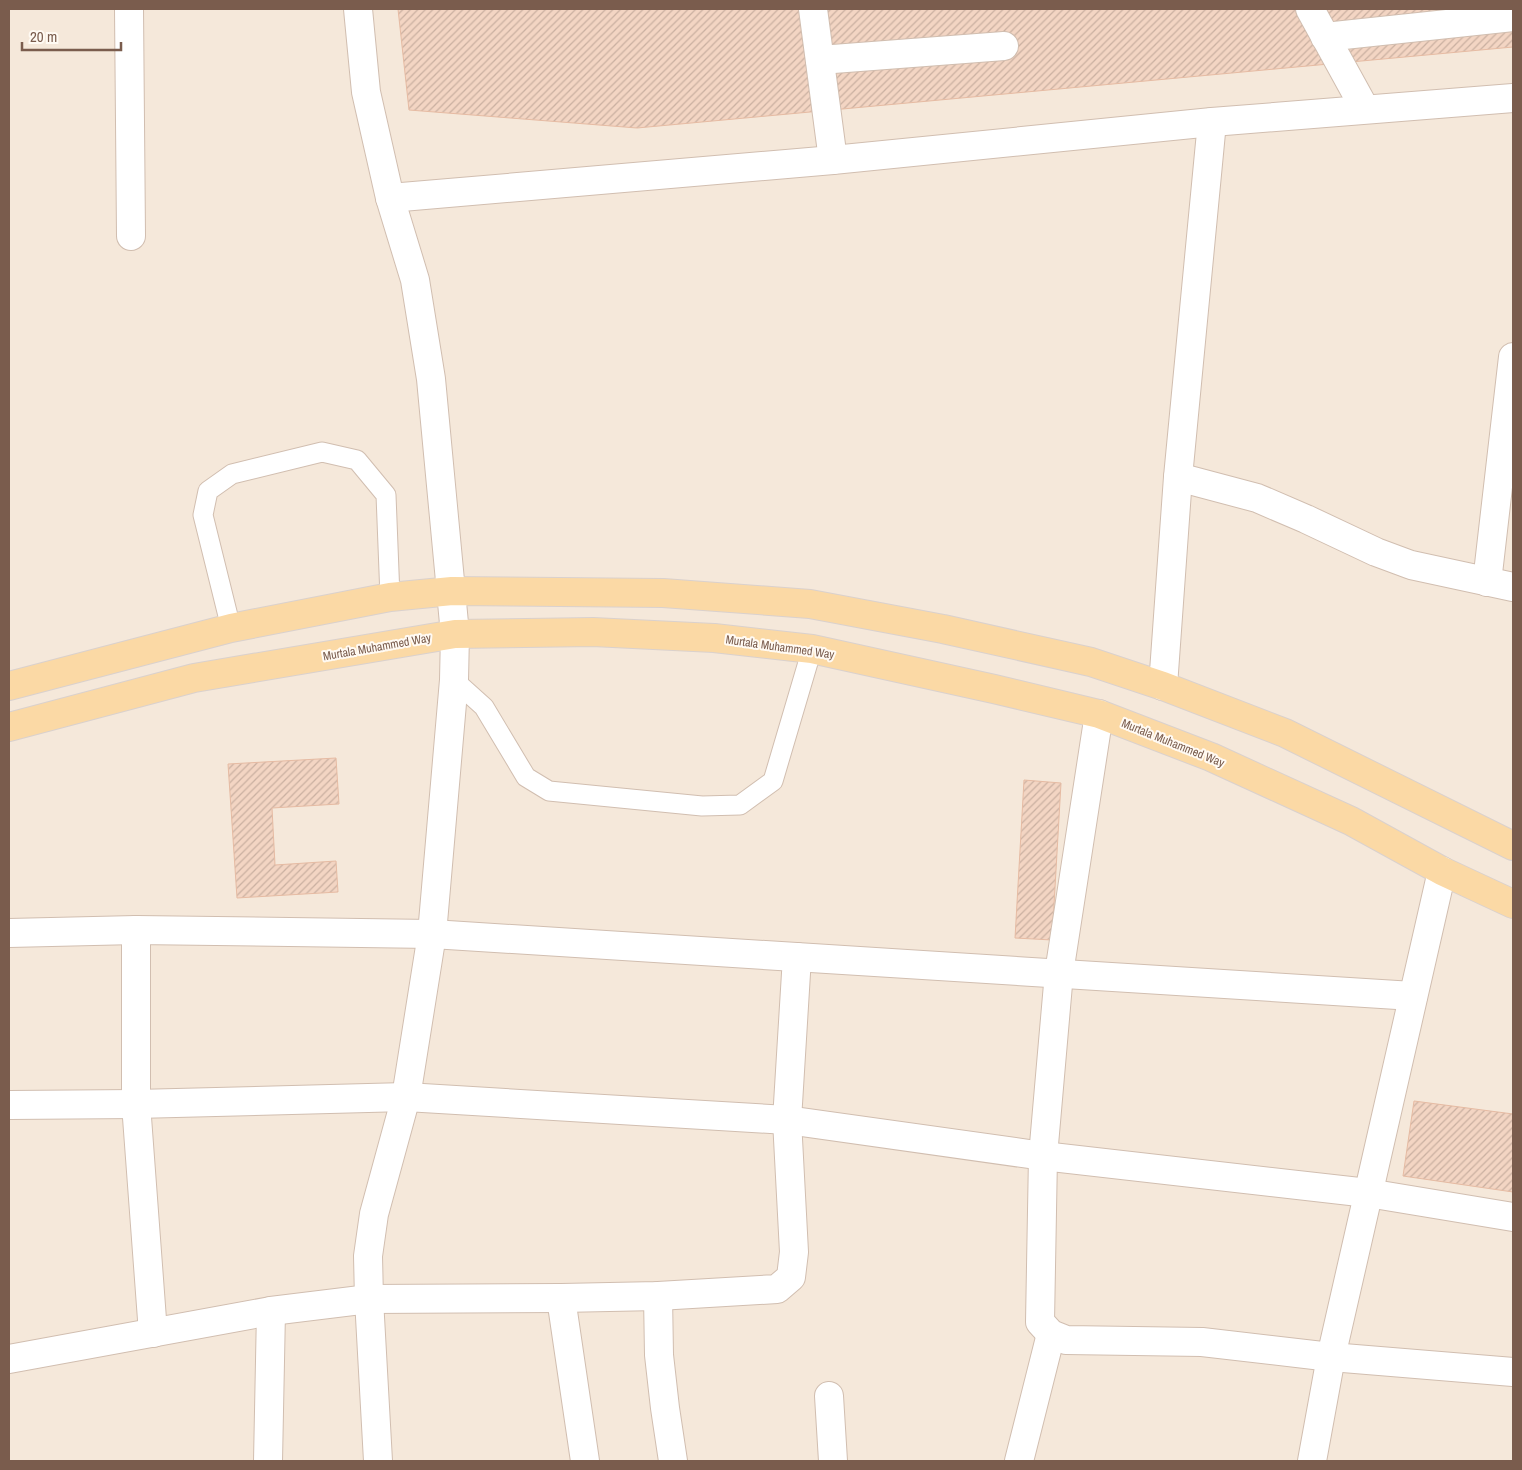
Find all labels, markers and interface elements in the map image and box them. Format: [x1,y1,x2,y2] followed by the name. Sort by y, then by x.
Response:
[22,20,121,52] scale bar
[30,26,57,47] text: 20 m
[322,630,432,664] street label: Murtala Muhammed Way
[725,631,835,663] street label: Murtala Muhammed Way
[1119,715,1227,771] street label: Murtala Muhammed Way

